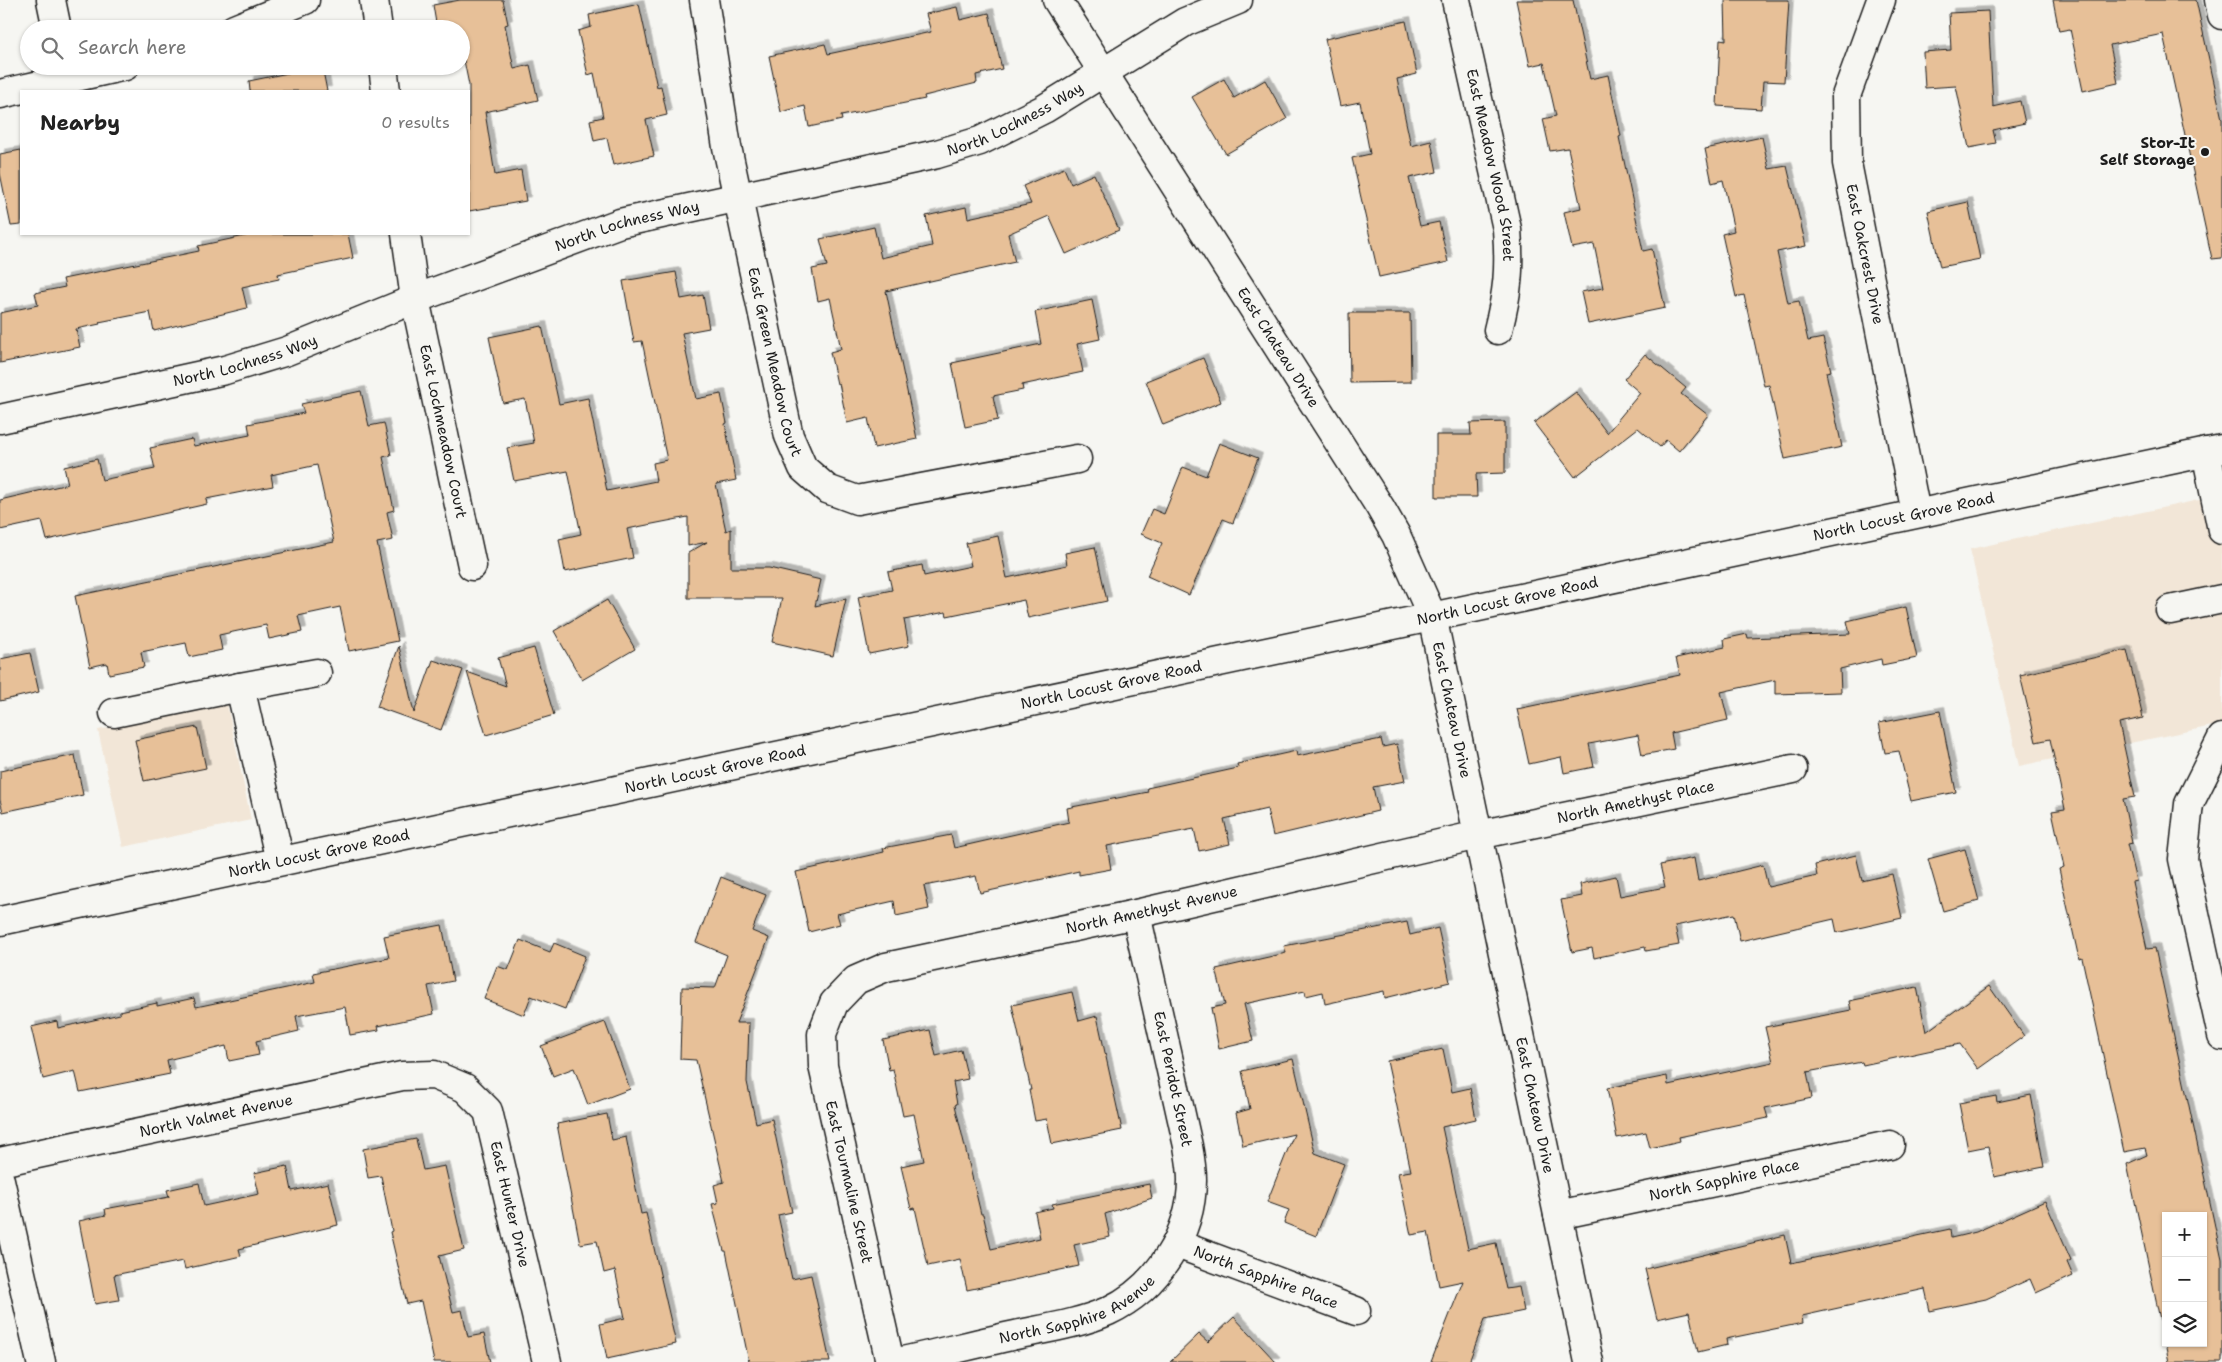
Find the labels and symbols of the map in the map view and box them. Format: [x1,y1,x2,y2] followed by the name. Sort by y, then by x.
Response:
[1462,67,1518,262] street label: East Meadow Wood Street
[944,77,1087,160] street label: North Lochness Way
[2100,133,2195,170] place label: Stor-It Self Storage
[2199,146,2211,158] marker: Stor-It Self Storage
[1841,182,1889,326] street label: East Oakcrest Drive
[552,196,701,256] street label: North Lochness Way
[743,265,807,460] street label: East Green Meadow Court
[1233,284,1324,411] street label: East Chateau Drive
[171,330,320,391] street label: North Lochness Way
[415,343,472,520] street label: East Lochmeadow Court
[1811,488,1996,546] street label: North Locust Grove Road
[1415,572,1600,630] street label: North Locust Grove Road
[1428,640,1476,780] street label: East Chateau Drive
[1019,656,1204,714] street label: North Locust Grove Road
[623,740,808,798] street label: North Locust Grove Road
[1555,776,1716,828] street label: North Amethyst Place
[226,824,412,882] street label: North Locust Grove Road
[1064,881,1239,939] street label: North Amethyst Avenue
[1149,1009,1197,1149] street label: East Peridot Street
[1511,1035,1559,1175] street label: East Chateau Drive
[138,1090,295,1142] street label: North Valmet Avenue
[821,1099,877,1265] street label: East Tourmaline Street
[485,1139,534,1269] street label: East Hunter Drive
[1647,1154,1801,1206] street label: North Sapphire Place
[1191,1241,1341,1314] street label: North Sapphire Place
[997,1271,1160,1348] street label: North Sapphire Avenue

